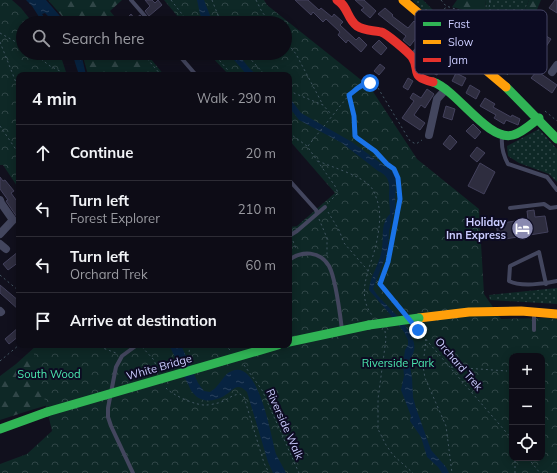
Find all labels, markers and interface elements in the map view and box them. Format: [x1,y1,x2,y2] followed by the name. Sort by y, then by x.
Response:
[415,10,547,74] legend
[16,16,292,60] search box
[448,17,470,31] text: Fast
[30,27,52,49] icon: search
[62,29,144,48] text: Search here
[448,35,474,49] text: Slow
[448,53,468,67] text: Jam
[361,74,379,92] route start
[32,88,77,109] text: 4 min
[197,90,276,106] text: Walk · 290 m
[32,142,54,164] icon: ahead
[70,143,133,162] text: Continue
[246,145,276,161] text: 20 m
[70,191,129,210] text: Turn left
[32,198,54,220] icon: left
[238,201,276,217] text: 210 m
[70,210,160,226] text: Forest Explorer
[446,215,506,242] place label: Holiday Inn Express
[509,215,535,241] hotel icon: Holiday Inn Express
[70,247,129,266] text: Turn left
[32,254,54,276] icon: left
[246,257,276,273] text: 60 m
[70,266,148,282] text: Orchard Trek
[32,310,54,332] icon: arrive
[70,311,217,330] text: Arrive at destination
[409,321,427,339] route end
[432,335,486,394] street label: Orchard Trek
[125,351,193,383] street label: White Bridge
[509,353,545,461] map controls
[509,353,545,389] button: +
[362,356,435,370] park label: Riverside Park
[17,367,81,381] park label: South Wood
[263,386,307,462] street label: Riverside Walk
[509,389,545,425] button: −
[509,425,545,461] button: locate

